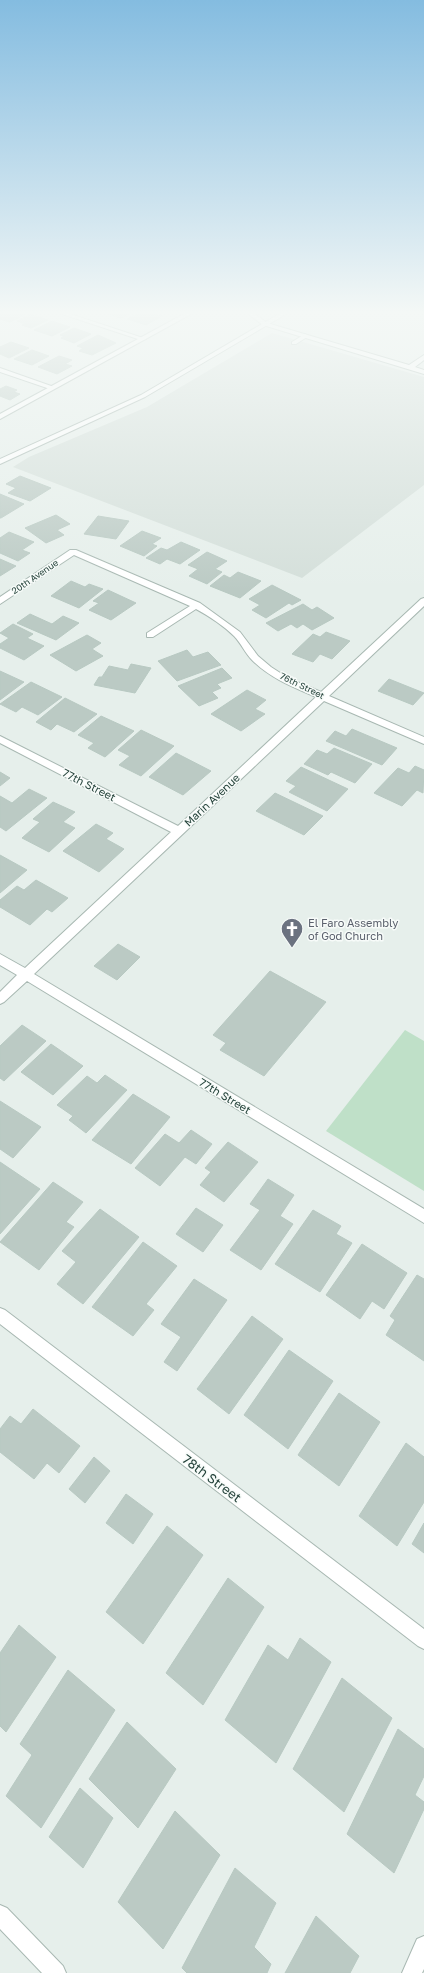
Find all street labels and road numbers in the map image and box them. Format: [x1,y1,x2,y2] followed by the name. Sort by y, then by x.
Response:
[9,557,60,596] street label: 20th Avenue
[278,670,327,701] street label: 76th Street
[60,766,118,804] street label: 77th Street
[181,771,242,829] street label: Marin Avenue
[197,1075,254,1116] street label: 77th Street
[179,1451,245,1505] street label: 78th Street

